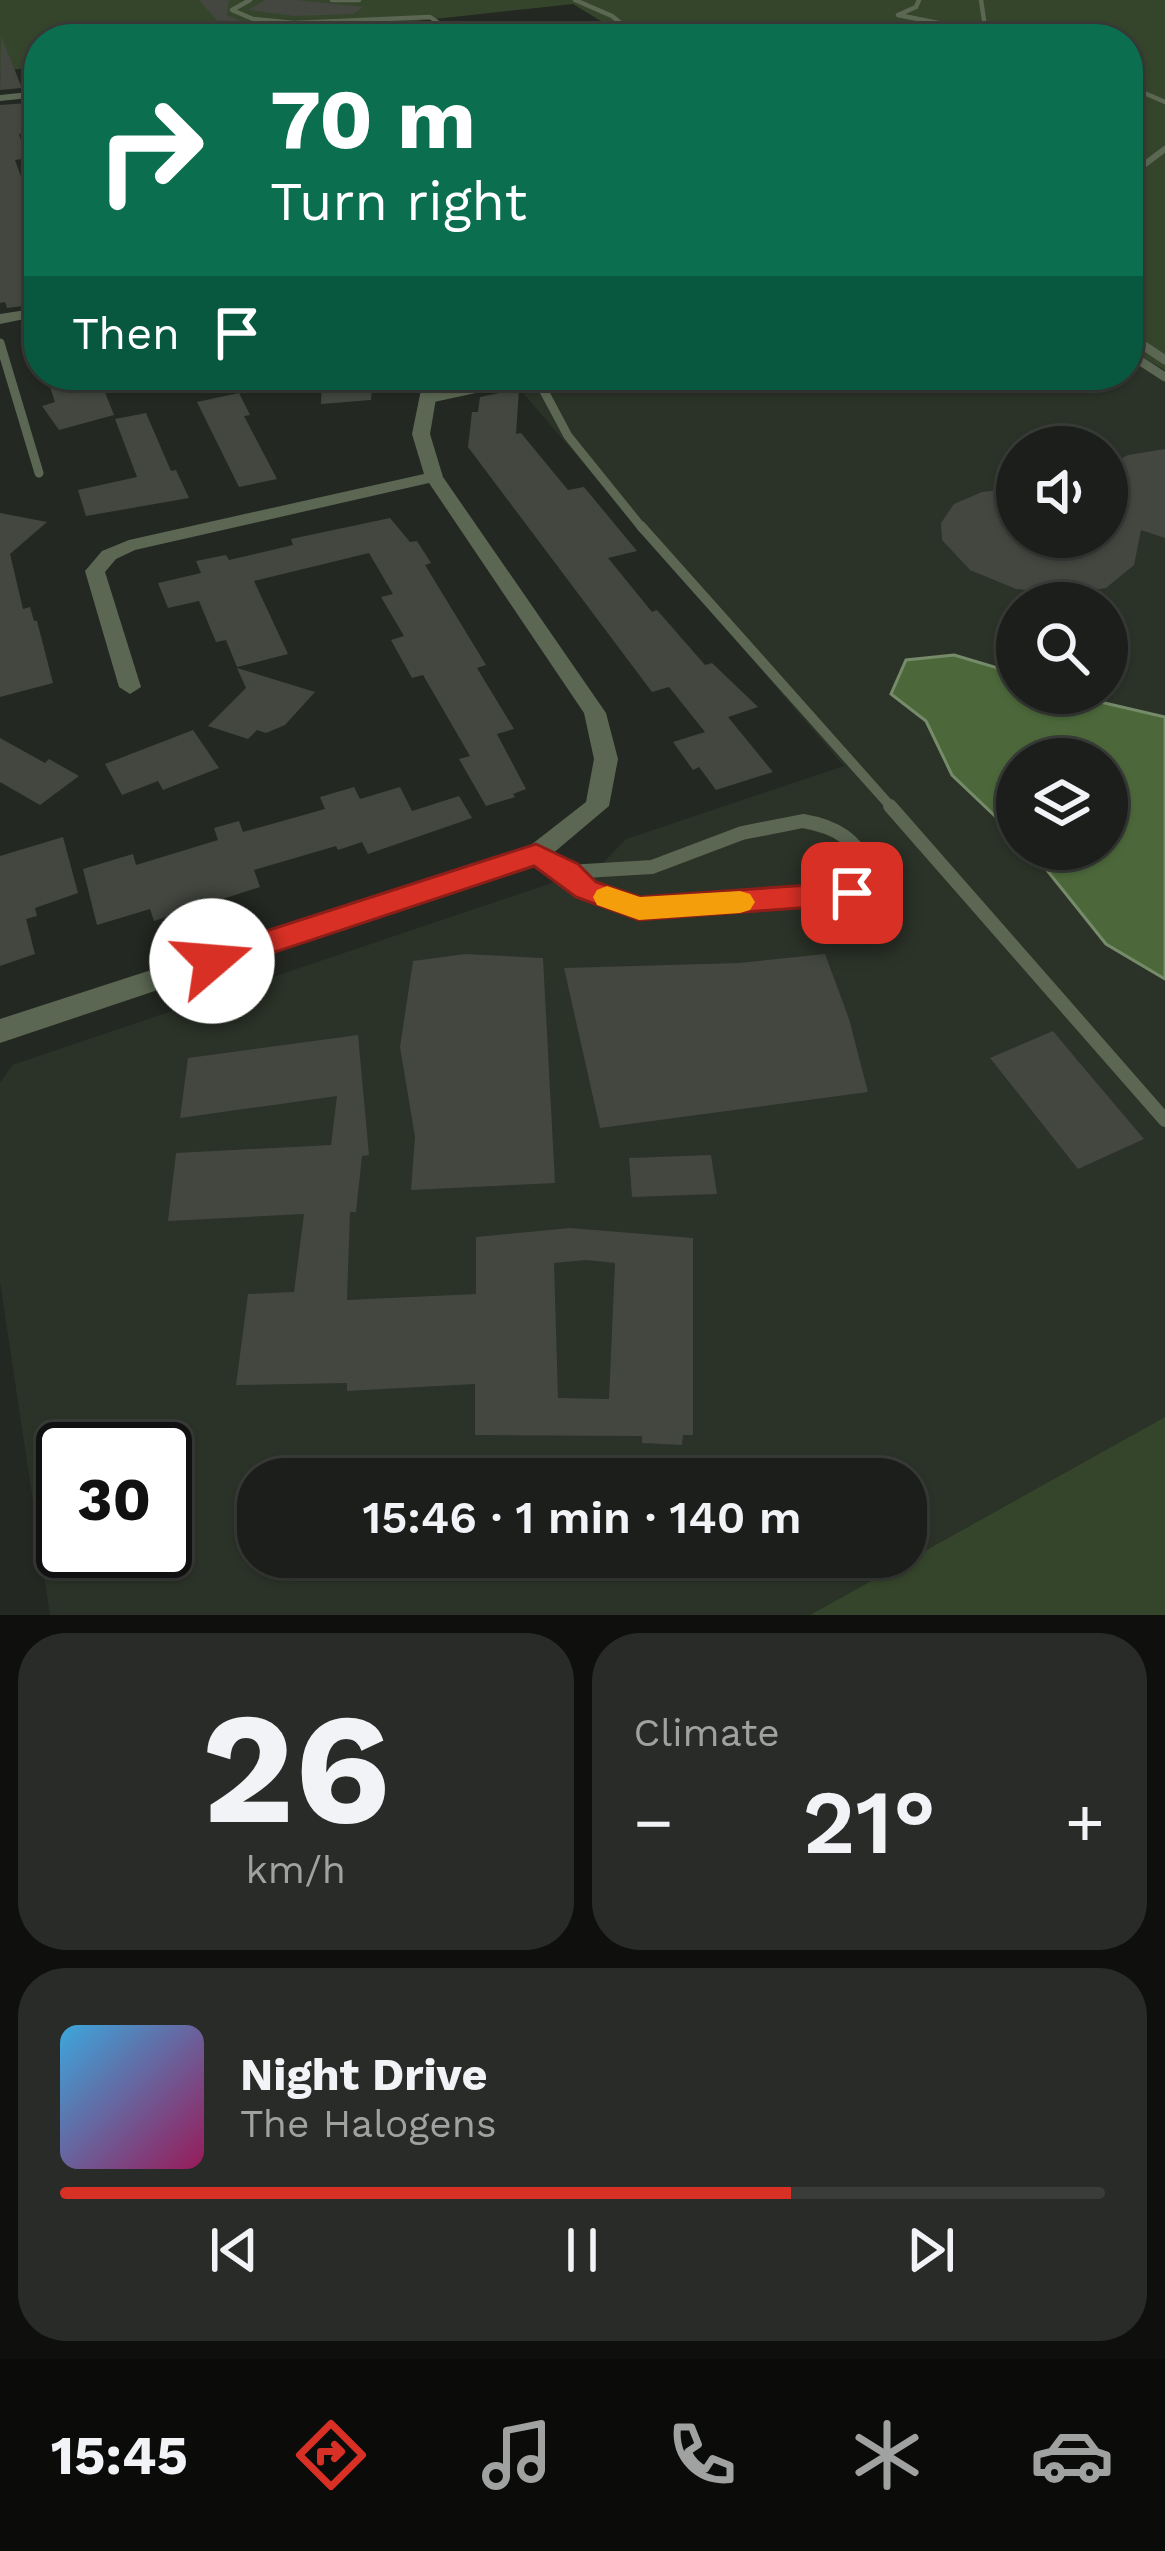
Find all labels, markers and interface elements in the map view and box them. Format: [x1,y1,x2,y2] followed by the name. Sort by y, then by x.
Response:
[270,70,476,168] text: 70 m
[72,72,228,228] icon: right
[270,170,527,233] text: Turn right
[204,300,270,366] icon: arrive
[72,307,180,360] text: Then
[996,426,1128,870] map controls
[996,426,1128,558] button: sound
[996,582,1128,714] button: search
[996,738,1128,870] button: layers
[801,842,903,944] pin
[819,860,885,926] icon: arrive
[149,898,275,1024] position arrow
[36,1422,192,1578] speed limit sign: 30
[362,1491,802,1544] text: 15:46 · 1 min · 140 m
[201,1677,390,1860] text: 26
[634,1710,780,1755] text: Climate
[802,1769,936,1875] text: 21°
[634,1784,673,1861] text: −
[1065,1784,1105,1861] text: +
[246,1847,346,1892] text: km/h
[240,2048,488,2101] text: Night Drive
[240,2101,496,2146] text: The Halogens
[201,2217,267,2283] icon: previous
[549,2217,615,2283] icon: pause
[898,2217,964,2283] icon: next
[289,2413,373,2497] icon: directions
[475,2413,559,2497] icon: music
[660,2413,744,2497] icon: phone
[845,2413,929,2497] icon: climate
[1030,2413,1114,2497] icon: car
[51,2424,188,2487] text: 15:45

